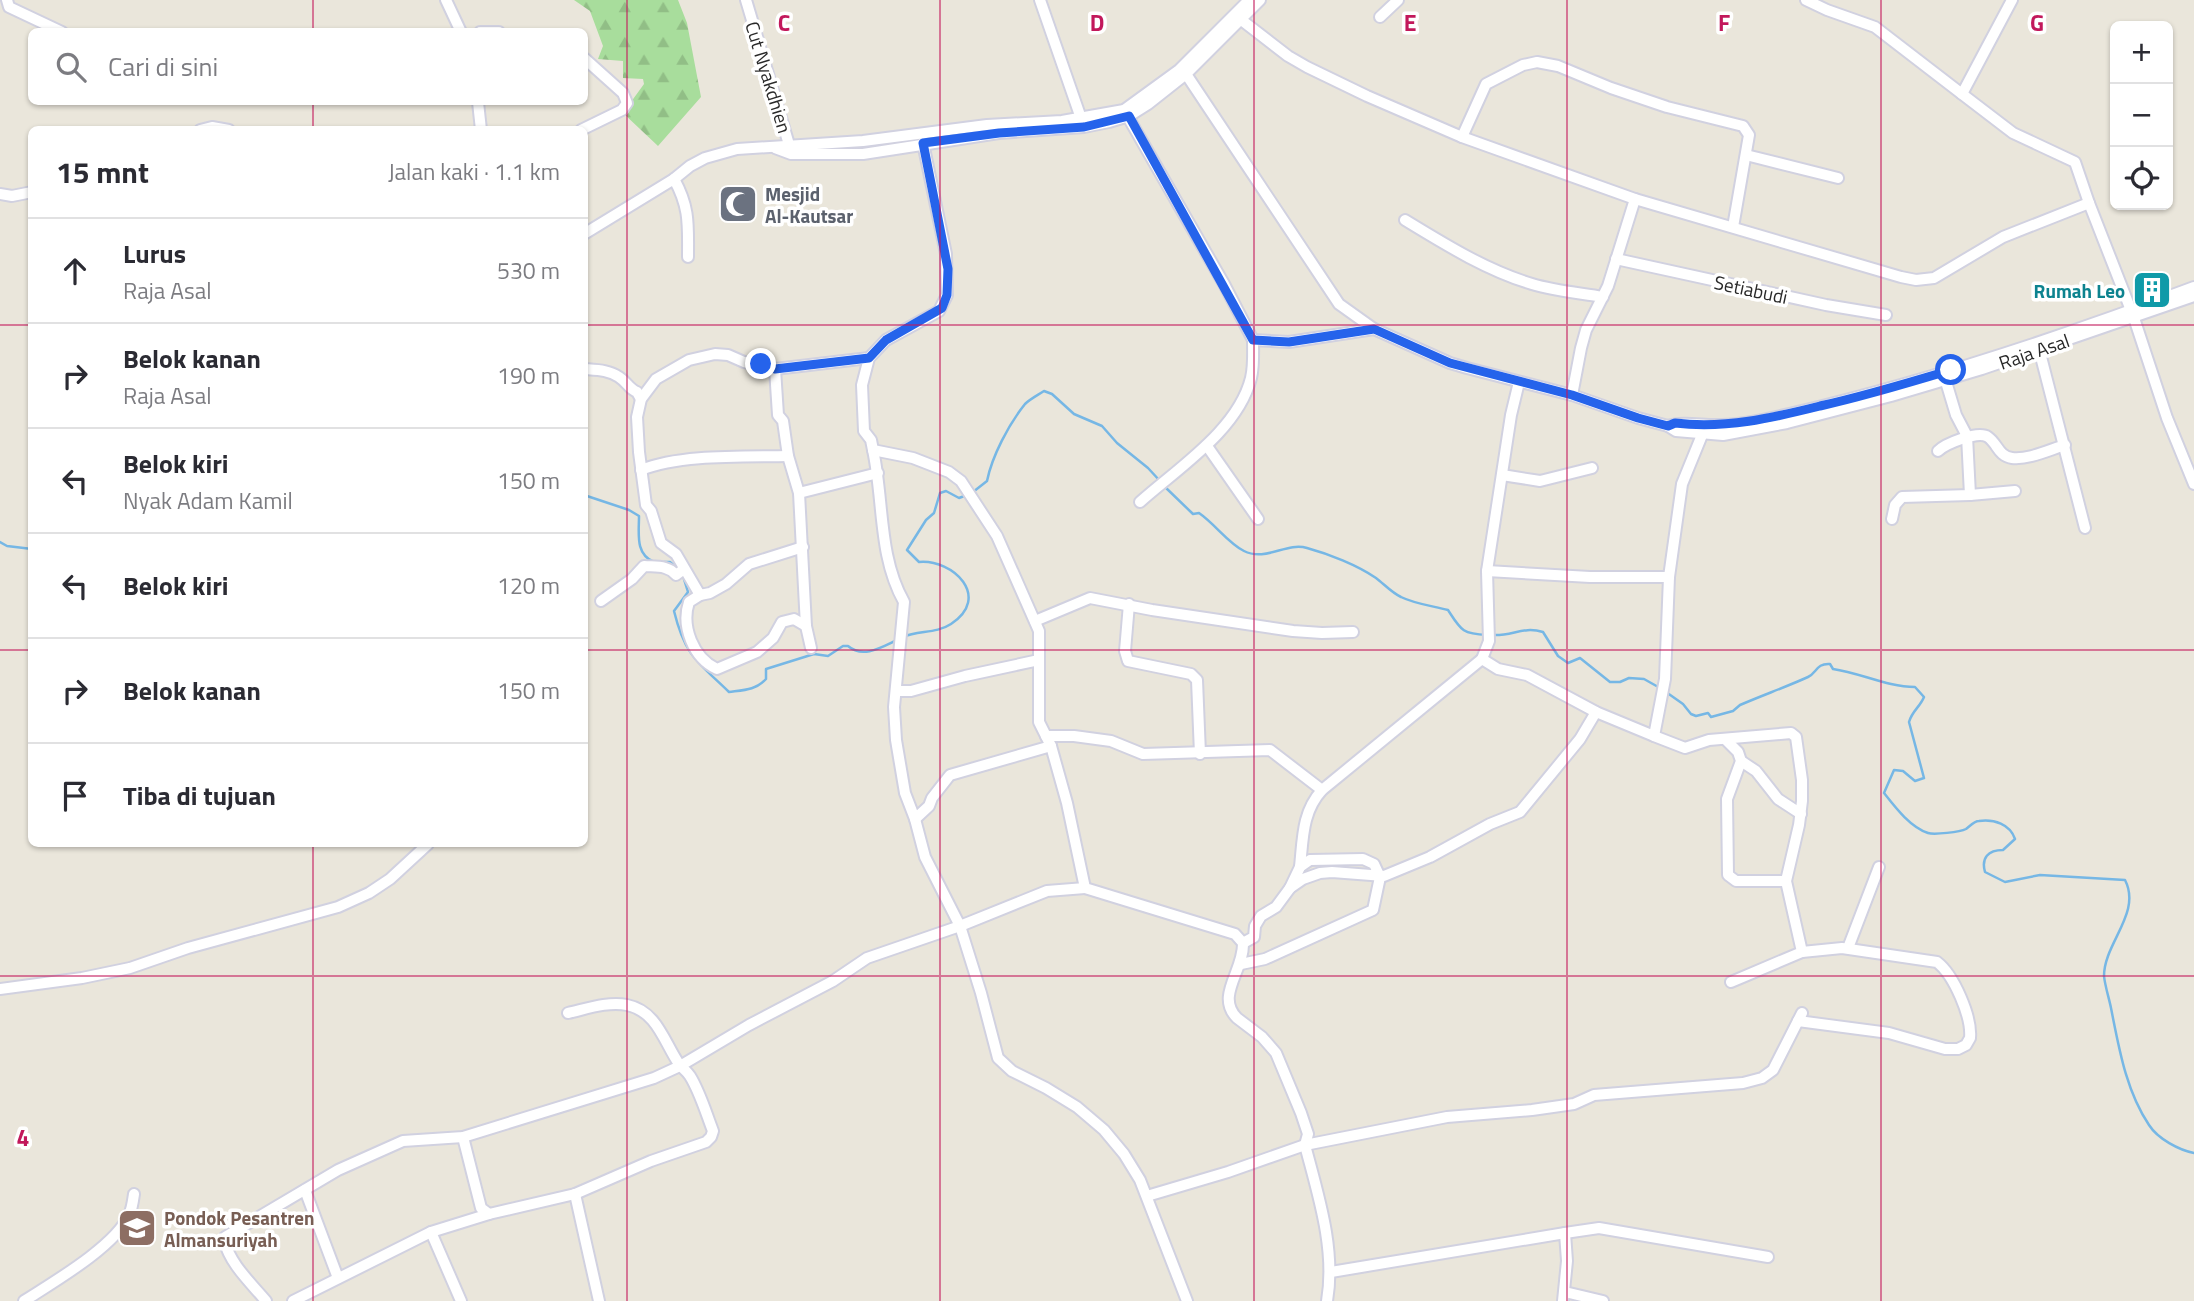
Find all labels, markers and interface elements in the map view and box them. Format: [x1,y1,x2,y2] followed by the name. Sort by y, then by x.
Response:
[1090,5,1104,40] text: D
[1404,5,1416,40] text: E
[1718,5,1730,40] text: F
[2030,5,2044,40] text: G
[741,18,797,136] street label: Cut Nyakdhien
[2110,21,2173,210] map controls
[2110,21,2173,84] button: +
[28,28,588,105] search box
[108,47,218,86] text: Cari di sini
[52,48,90,86] icon: search
[2110,84,2173,147] button: −
[2110,147,2173,210] button: locate
[56,149,149,195] text: 15 mnt
[388,154,560,189] text: Jalan kaki · 1.1 km
[765,179,853,230] place label: Mesjid Al-Kautsar
[717,183,759,225] mosque icon: Mesjid Al-Kautsar
[123,234,186,273] text: Lurus
[56,252,94,290] icon: ahead
[497,253,560,288] text: 530 m
[1712,267,1790,311] street label: Setiabudi
[2131,269,2173,311] building icon: Rumah Leo
[123,273,212,308] text: Raja Asal
[2034,276,2125,305] place label: Rumah Leo
[1995,325,2073,377] street label: Raja Asal
[123,339,261,378] text: Belok kanan
[745,348,776,379] route end
[1935,354,1966,385] route start
[56,357,94,395] icon: right
[497,358,560,393] text: 190 m
[123,378,212,413] text: Raja Asal
[123,444,229,483] text: Belok kiri
[56,462,94,500] icon: left
[497,463,560,498] text: 150 m
[123,483,293,518] text: Nyak Adam Kamil
[123,566,229,605] text: Belok kiri
[56,567,94,605] icon: left
[497,568,560,603] text: 120 m
[123,671,261,710] text: Belok kanan
[56,672,94,710] icon: right
[497,673,560,708] text: 150 m
[123,776,276,815] text: Tiba di tujuan
[56,777,94,815] icon: arrive
[17,1120,29,1155] text: 4
[164,1203,315,1254] place label: Pondok Pesantren Almansuriyah
[116,1207,158,1249] school or university icon: Pondok Pesantren Almansuriyah

